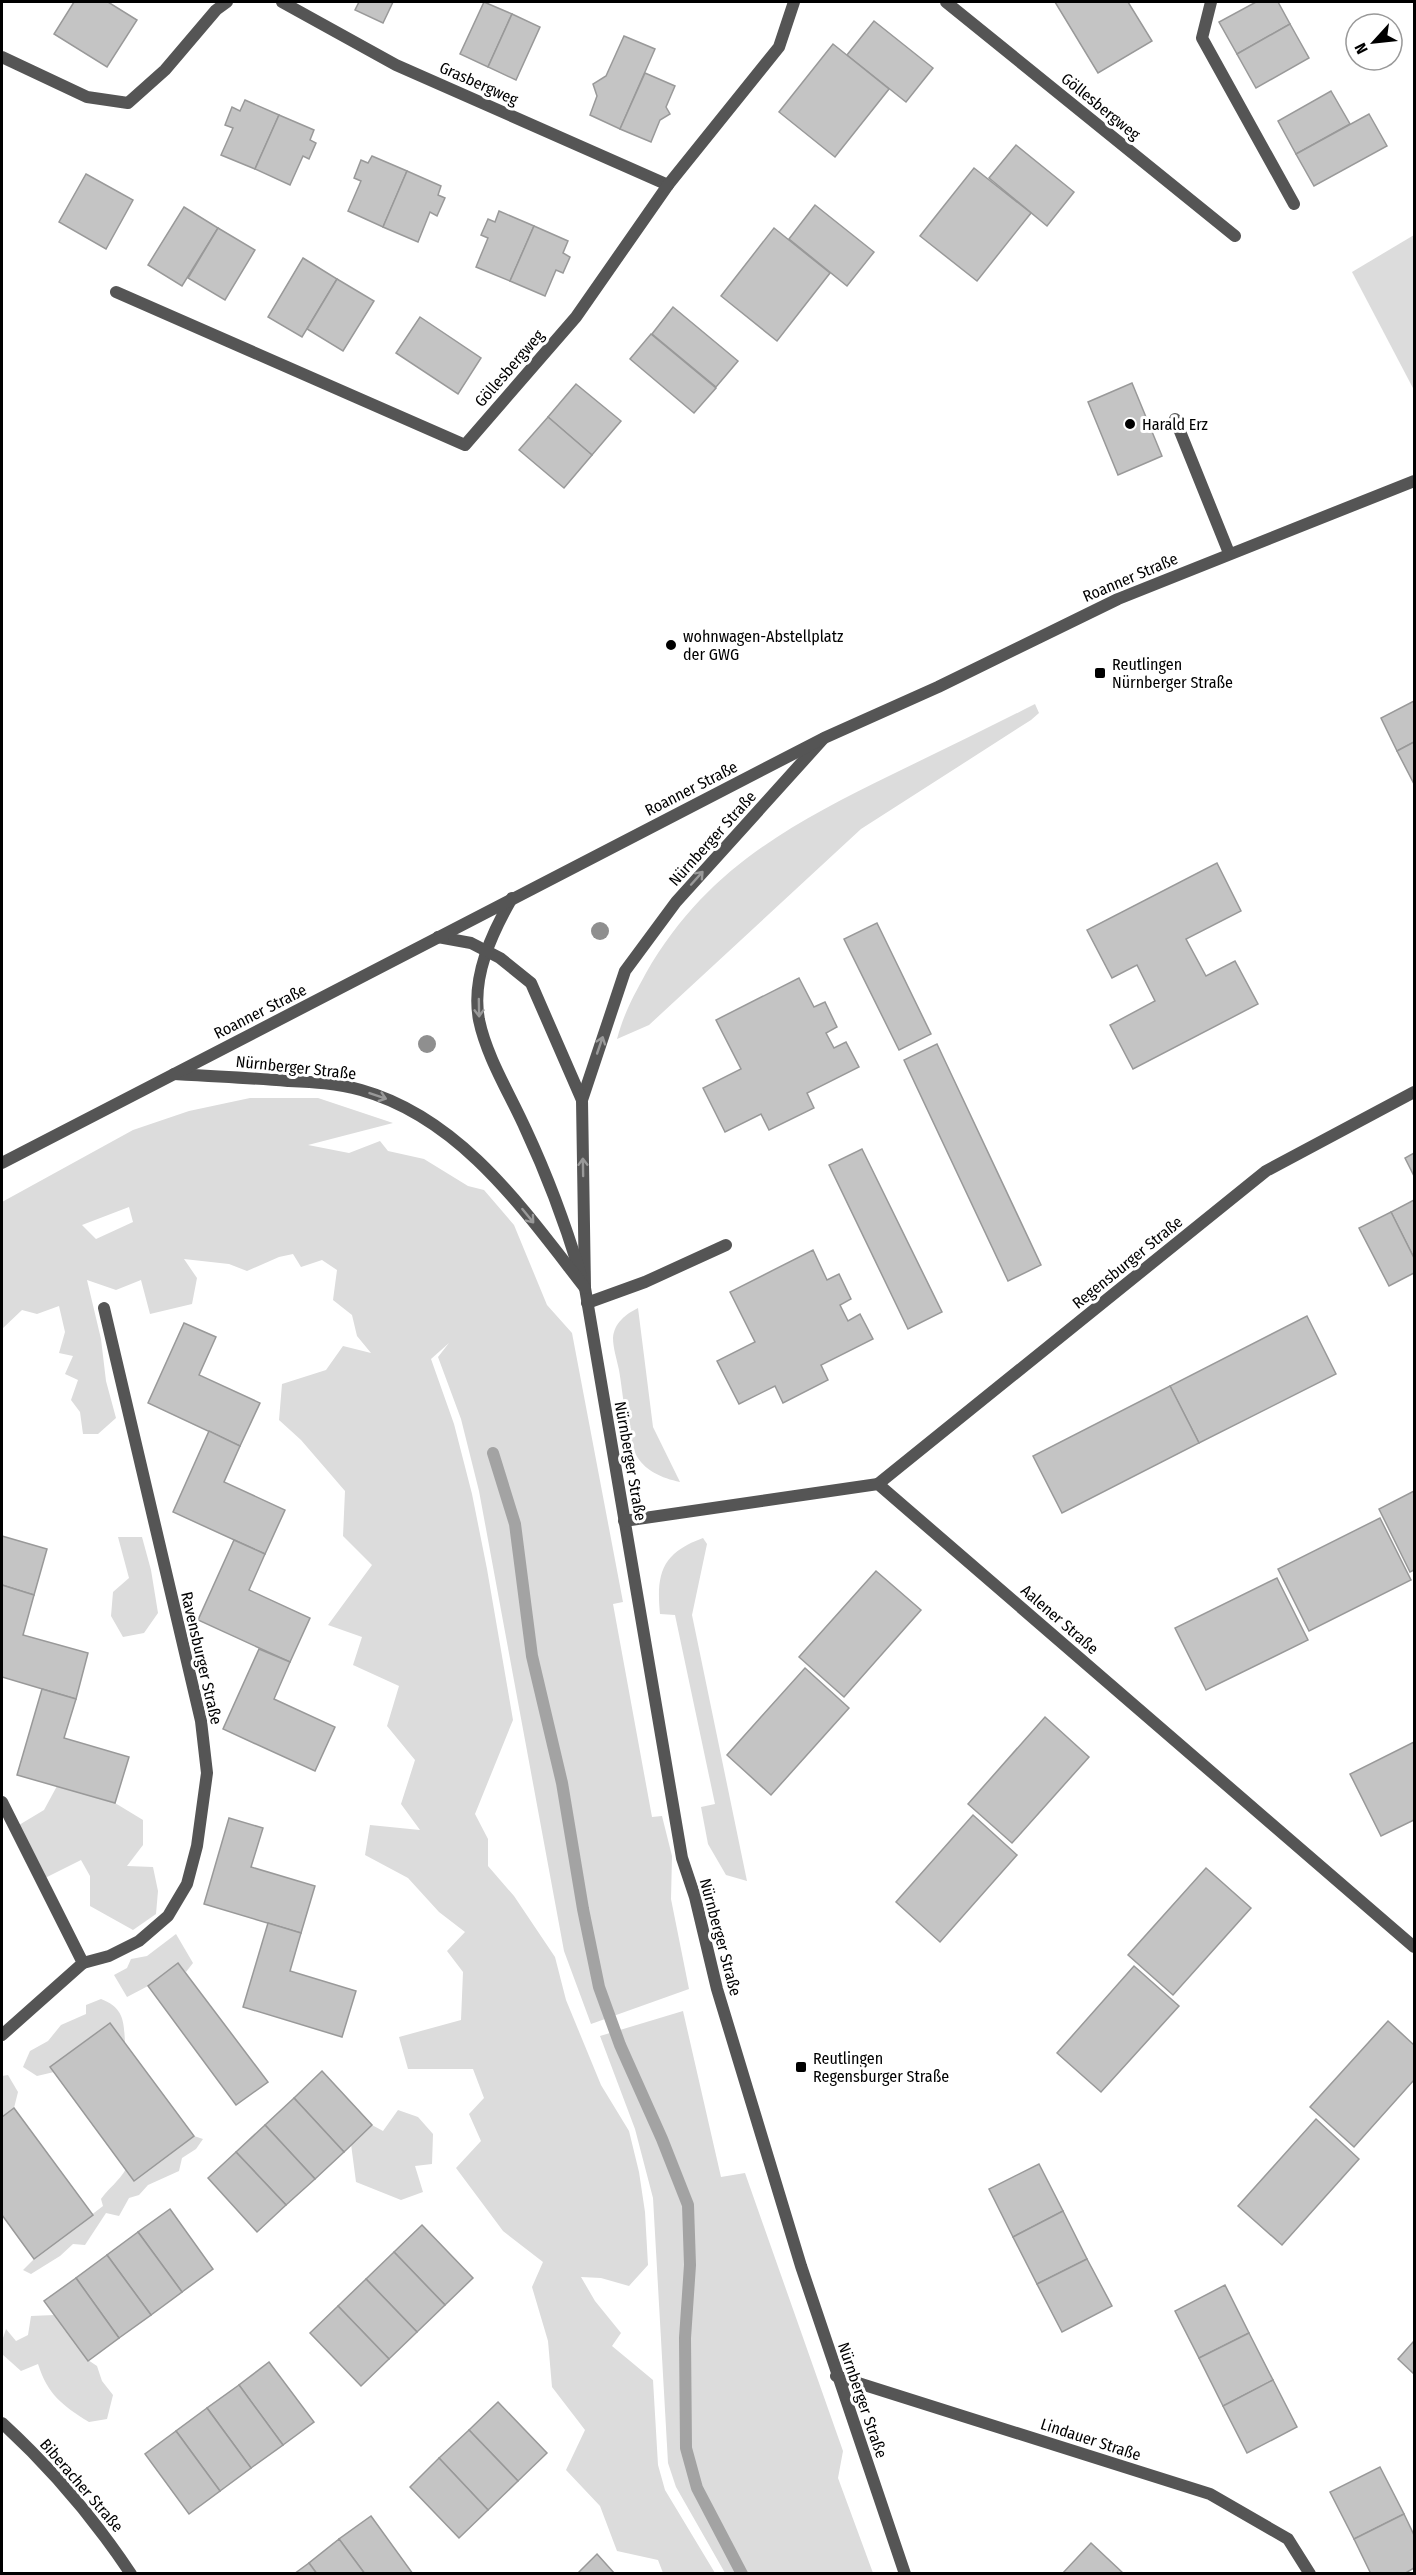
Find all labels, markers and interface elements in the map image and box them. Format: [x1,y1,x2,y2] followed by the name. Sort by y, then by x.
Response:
[1344,12,1404,72] north arrow
[1350,40,1372,57] text: N
[437,58,521,109] street label: Grasbergweg
[1057,69,1144,144] street label: Göllesbergweg
[471,326,548,411] street label: Göllesbergweg
[1142,415,1208,434] place label: Harald Erz
[1123,417,1137,431] marker: Harald Erz
[1080,549,1181,606] street label: Roanner Straße
[683,627,843,664] place label: wohnwagen-Abstellplatz der GWG
[664,638,678,652] marker: wohnwagen-Abstellplatz der GWG
[1112,655,1233,692] place label: Reutlingen Nürnberger Straße
[1093,666,1107,680] marker: Reutlingen Nürnberger Straße
[642,757,741,820] street label: Roanner Straße
[665,787,760,890] street label: Nürnberger Straße
[690,871,704,886] one-way arrow
[211,980,310,1043] street label: Roanner Straße
[473,998,485,1018] one-way arrow
[595,1036,606,1055] one-way arrow
[235,1052,357,1083] street label: Nürnberger Straße
[368,1091,387,1102] one-way arrow
[577,1157,589,1177] one-way arrow
[522,1208,535,1224] one-way arrow
[1068,1212,1186,1313] street label: Regensburger Straße
[611,1400,650,1522] street label: Nürnberger Straße
[1017,1581,1102,1658] street label: Aalener Straße
[177,1590,226,1726] street label: Ravensburger Straße
[696,1876,745,1998] street label: Nürnberger Straße
[813,2049,949,2086] place label: Reutlingen Regensburger Straße
[794,2060,808,2074] marker: Reutlingen Regensburger Straße
[834,2340,891,2461] street label: Nürnberger Straße
[1038,2414,1143,2465] street label: Lindauer Straße
[36,2435,127,2536] street label: Biberacher Straße

